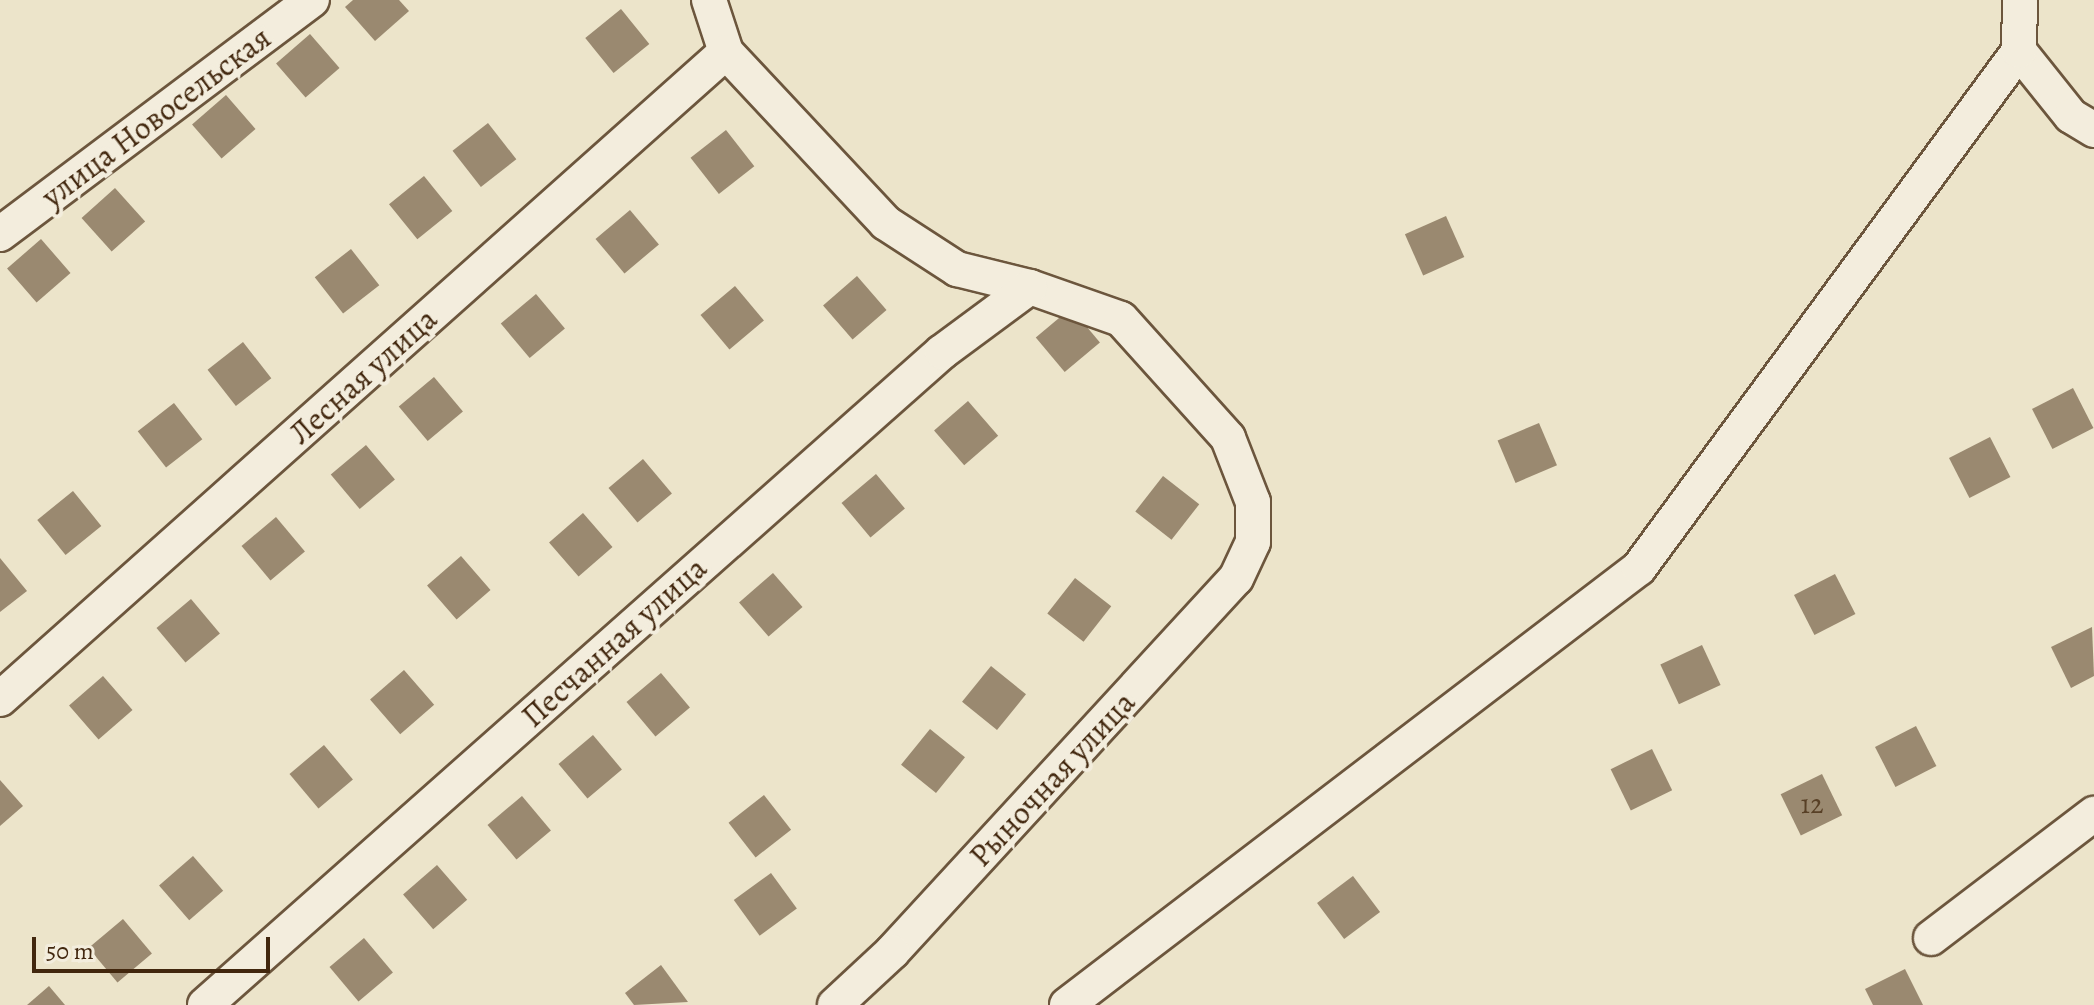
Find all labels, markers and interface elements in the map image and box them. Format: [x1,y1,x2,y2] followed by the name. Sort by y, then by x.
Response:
[34,18,278,216] street label: улица Новосельская
[281,300,445,452] street label: Лесная улица
[513,549,715,735] street label: Песчанная улица
[961,683,1143,875] street label: Рыночная улица
[1801,787,1823,821] house number: 12
[36,921,274,971] scale bar
[46,935,94,967] text: 50 m

